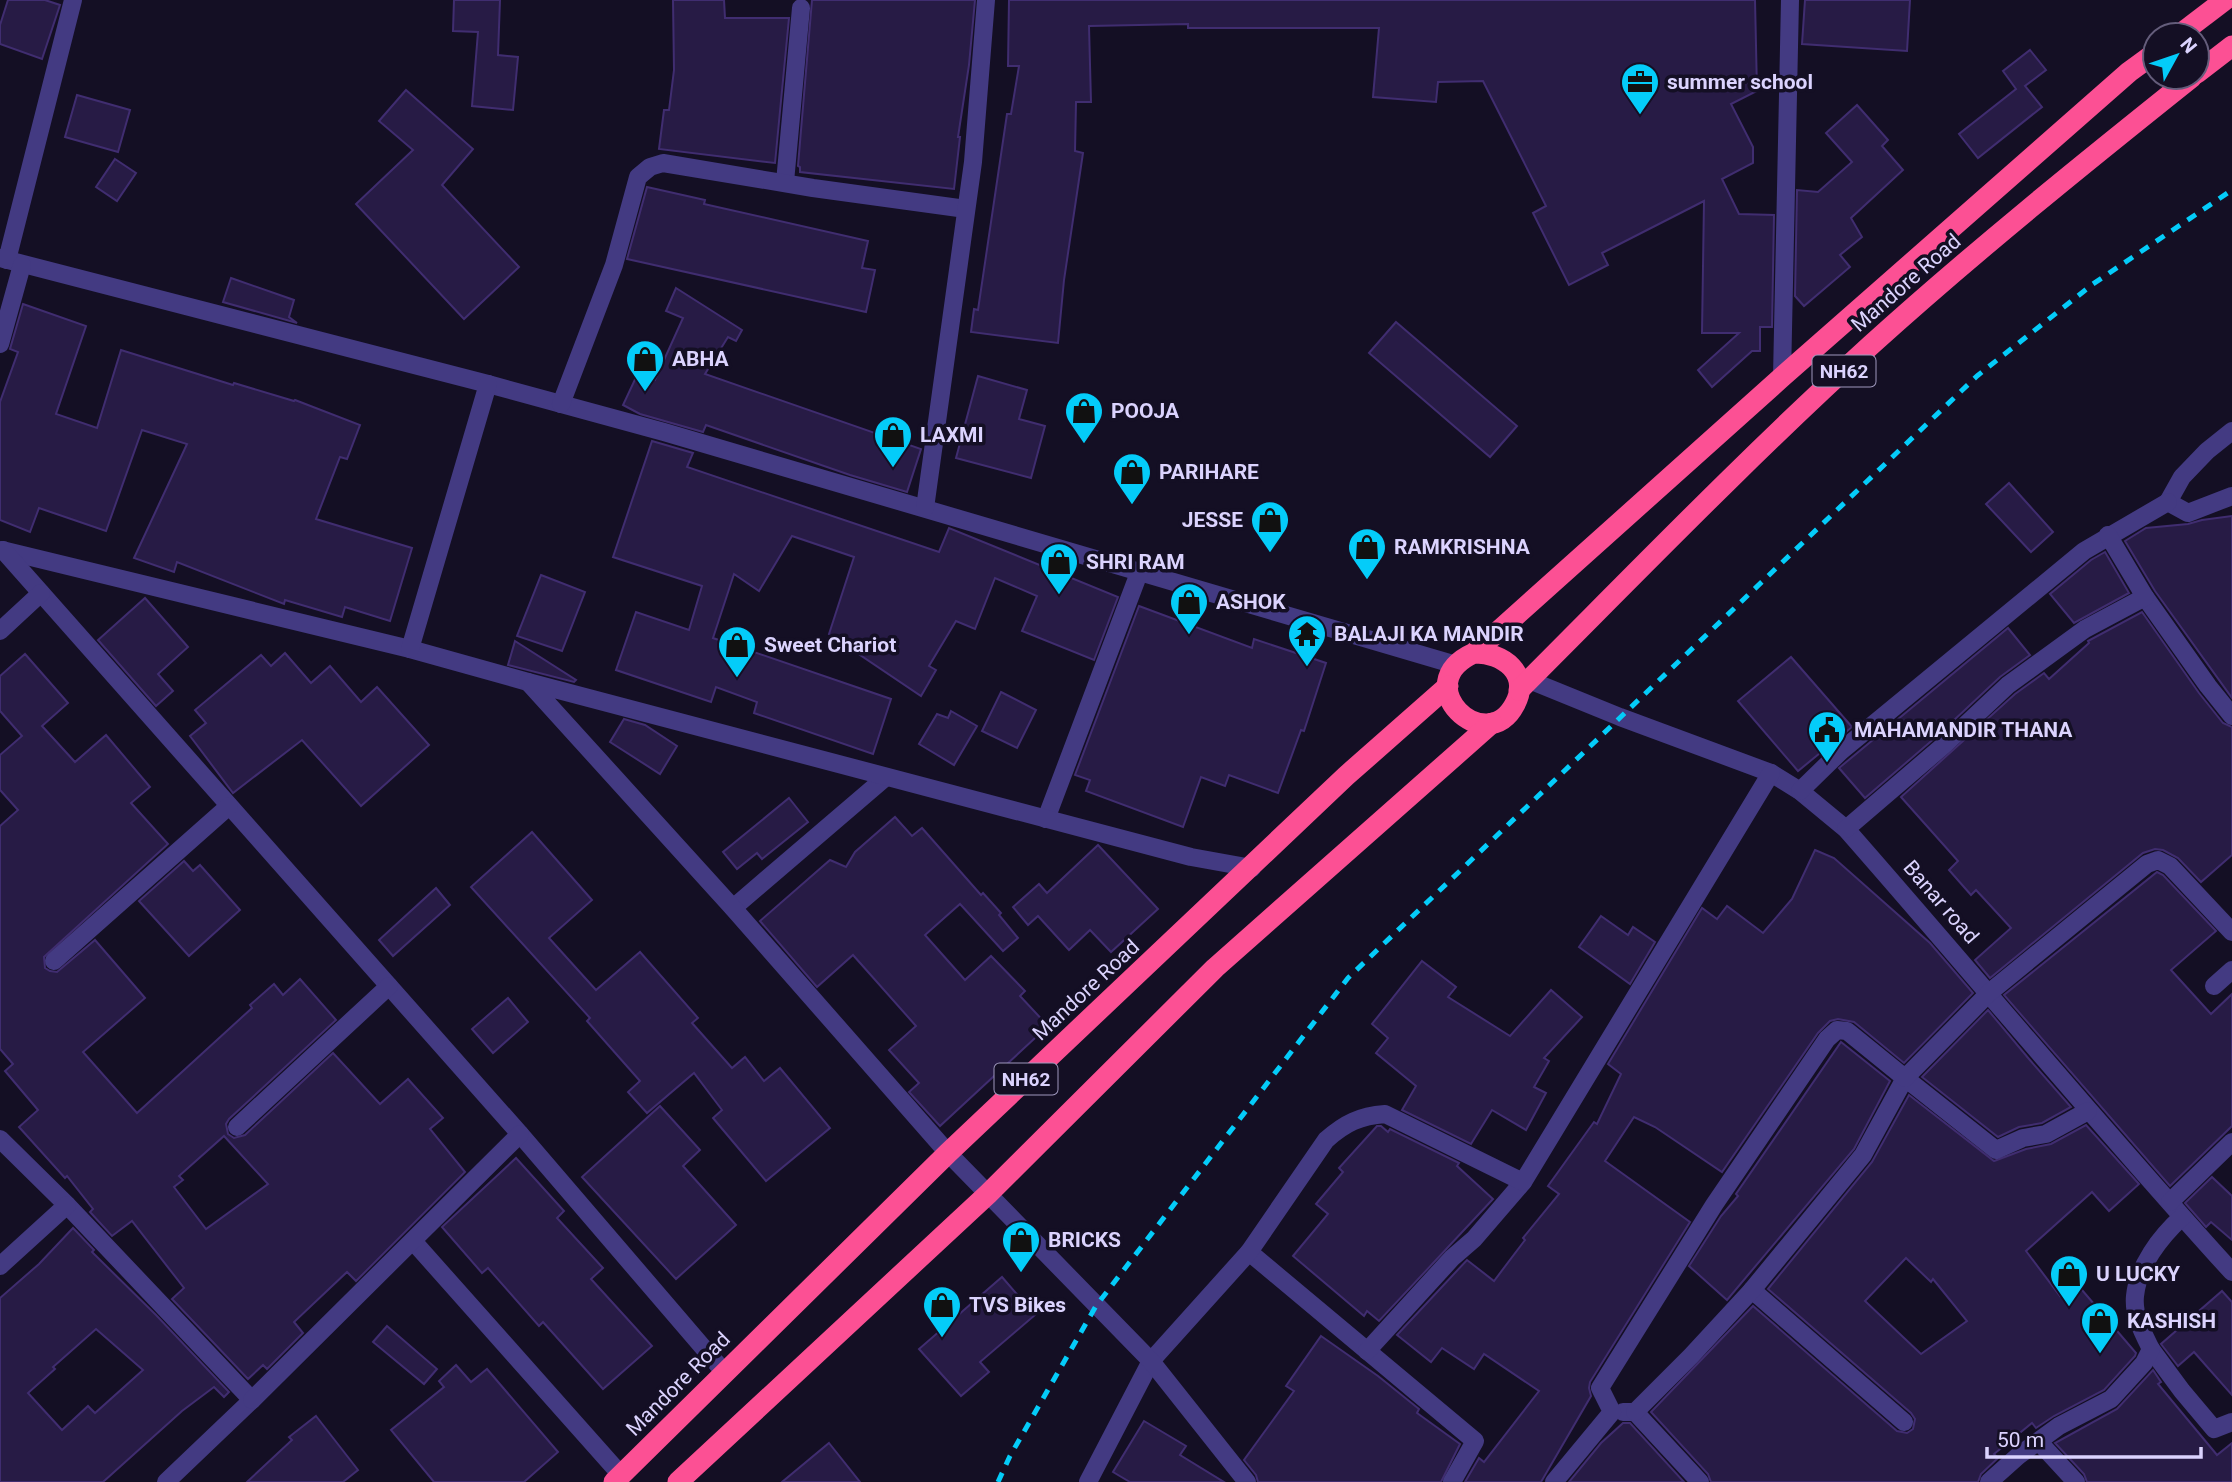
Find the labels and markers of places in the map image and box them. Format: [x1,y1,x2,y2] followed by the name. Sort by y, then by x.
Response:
[1619,61,1661,116] office icon: summer school
[1667,70,1813,94] place label: summer school
[624,338,666,393] shop icon: ABHA
[672,347,730,371] place label: ABHA
[1063,390,1105,445] shop icon: POOJA
[1111,399,1180,423] place label: POOJA
[872,414,914,469] shop icon: LAXMI
[920,423,984,447] place label: LAXMI
[1111,451,1153,506] shop icon: PARIHARE
[1159,460,1259,484] place label: PARIHARE
[1249,499,1291,554] shop icon: JESSE
[1182,508,1243,532] place label: JESSE
[1346,526,1388,581] shop icon: RAMKRISHNA
[1394,535,1531,559] place label: RAMKRISHNA
[1038,541,1080,596] shop icon: SHRI RAM
[1086,550,1185,574] place label: SHRI RAM
[1168,581,1210,636] shop icon: ASHOK
[1216,590,1286,614] place label: ASHOK
[1286,613,1328,668] temple icon: BALAJI KA MANDIR
[1334,622,1524,646] place label: BALAJI KA MANDIR
[716,624,758,679] shop icon: Sweet Chariot
[764,633,896,657] place label: Sweet Chariot
[1806,709,1848,764] public building icon: MAHAMANDIR THANA
[1854,718,2073,742] place label: MAHAMANDIR THANA
[1000,1219,1042,1274] shop icon: BRICKS
[1048,1228,1121,1252] place label: BRICKS
[2048,1253,2090,1308] shop icon: U LUCKY
[2096,1262,2180,1286] place label: U LUCKY
[921,1284,963,1339] shop icon: TVS Bikes
[969,1293,1066,1317] place label: TVS Bikes
[2079,1300,2121,1355] shop icon: KASHISH
[2127,1309,2216,1333] place label: KASHISH

